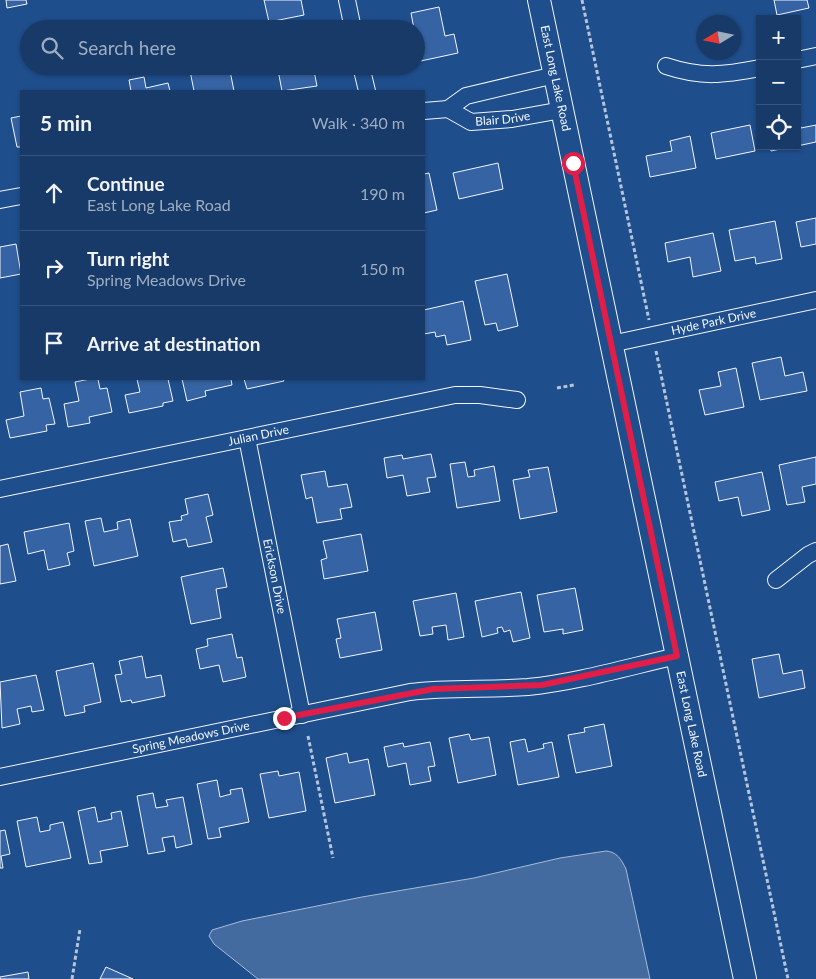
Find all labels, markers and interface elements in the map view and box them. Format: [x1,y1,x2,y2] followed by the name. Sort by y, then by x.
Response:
[696,15,741,60] north arrow
[756,15,801,150] map controls
[756,15,801,60] button: +
[20,20,425,75] search box
[538,24,574,133] street label: East Long Lake Road
[38,34,66,62] icon: search
[78,36,176,59] text: Search here
[756,60,801,105] button: −
[756,105,801,150] button: locate
[475,108,531,129] street label: Blair Drive
[40,110,92,135] text: 5 min
[312,113,405,132] text: Walk · 340 m
[562,152,585,175] route start
[87,172,165,195] text: Continue
[40,179,68,207] icon: ahead
[360,184,405,203] text: 190 m
[87,195,231,214] text: East Long Lake Road
[87,247,169,270] text: Turn right
[40,254,68,282] icon: right
[360,259,405,278] text: 150 m
[87,270,246,289] text: Spring Meadows Drive
[670,305,757,338] street label: Hyde Park Drive
[40,329,68,357] icon: arrive
[87,332,260,355] text: Arrive at destination
[227,422,290,449] street label: Julian Drive
[260,537,290,615] street label: Erickson Drive
[673,670,710,778] street label: East Long Lake Road
[273,707,296,730] route end
[131,717,251,756] street label: Spring Meadows Drive

